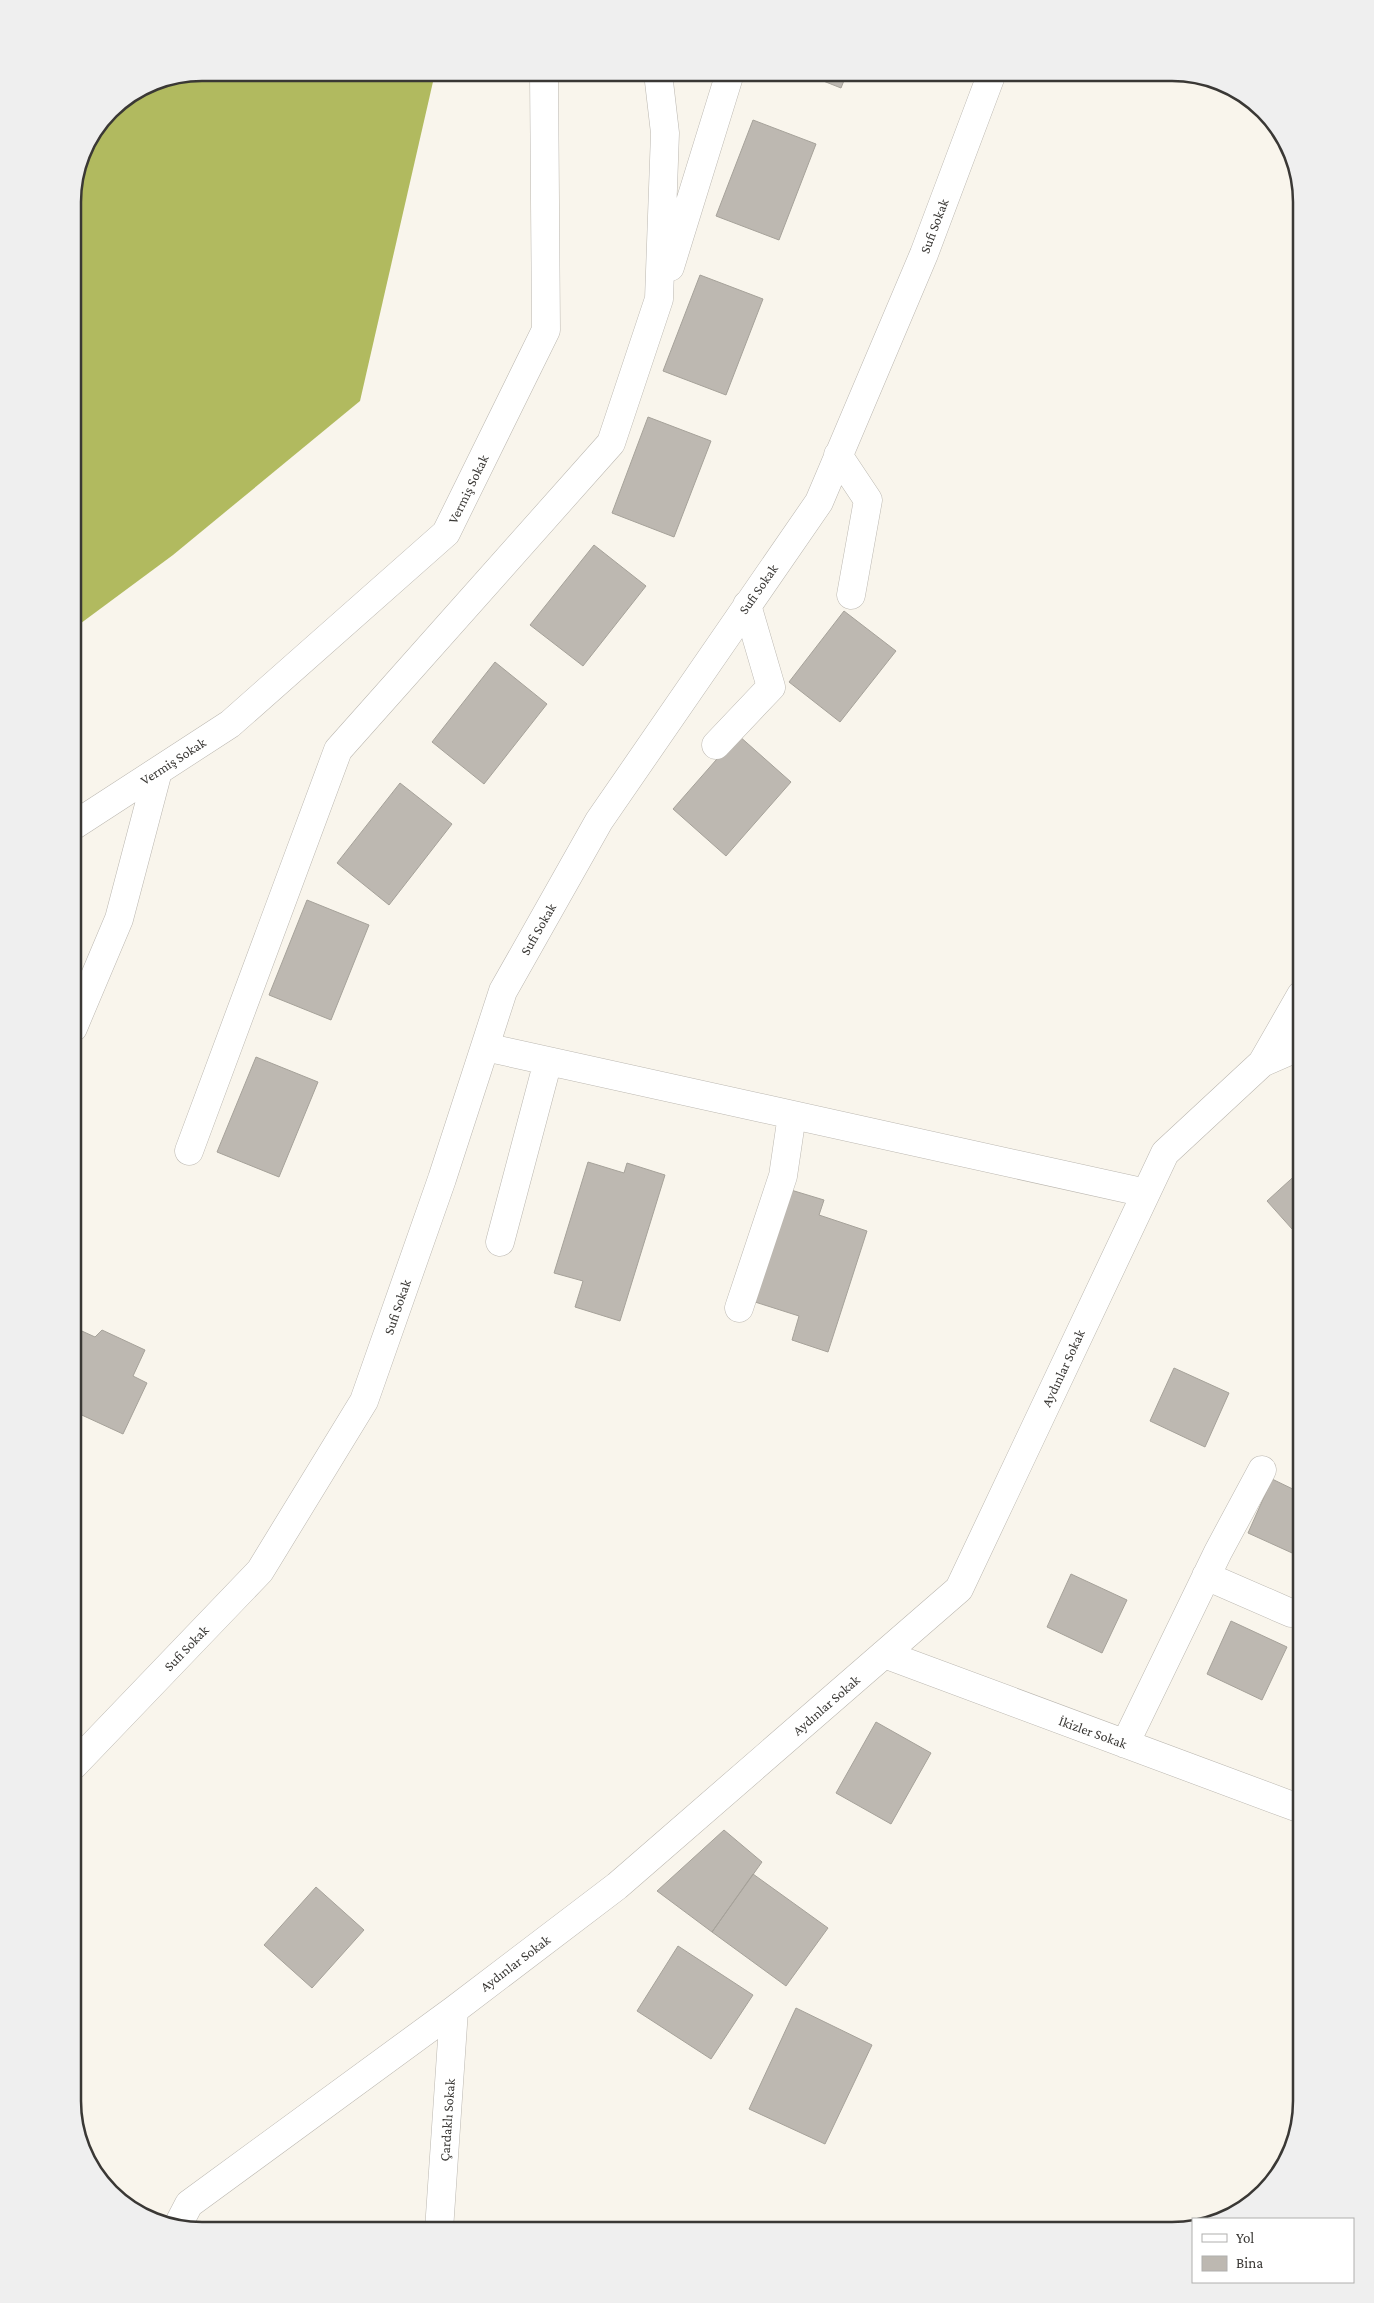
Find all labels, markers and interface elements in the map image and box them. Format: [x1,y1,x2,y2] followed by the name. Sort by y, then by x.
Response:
[916,196,952,256] street label: Sufi Sokak
[444,452,492,526] street label: Vermiş Sokak
[735,561,781,617] street label: Sufi Sokak
[137,734,209,788] street label: Vermiş Sokak
[517,900,559,958] street label: Sufi Sokak
[380,1277,414,1337] street label: Sufi Sokak
[1038,1326,1088,1409] street label: Aydınlar Sokak
[160,1622,212,1674] street label: Sufi Sokak
[789,1671,863,1738] street label: Aydınlar Sokak
[1057,1712,1129,1752] street label: İkizler Sokak
[477,1931,553,1995] street label: Aydınlar Sokak
[436,2078,458,2162] street label: Çardaklı Sokak
[1192,2218,1354,2283] legend
[1236,2230,1254,2246] text: Yol
[1236,2255,1263,2271] text: Bina

